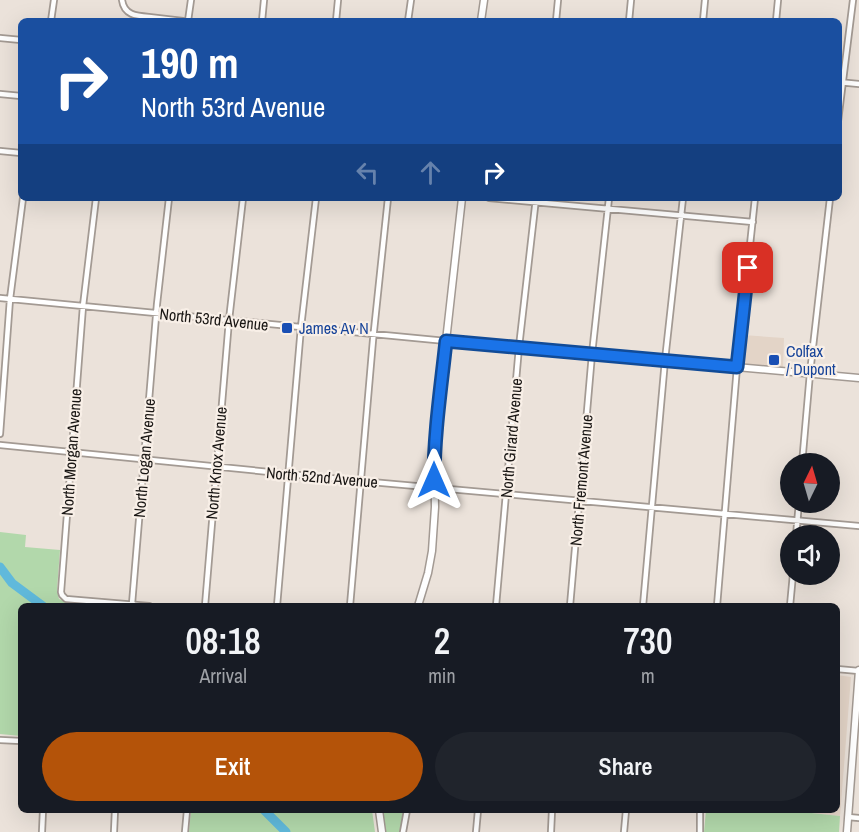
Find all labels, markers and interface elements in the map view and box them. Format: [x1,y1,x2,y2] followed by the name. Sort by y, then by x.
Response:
[141,35,239,91] text: 190 m
[42,42,120,120] icon: right
[141,89,325,125] text: North 53rd Avenue
[351,156,384,189] icon: left
[414,156,447,189] icon: ahead
[477,156,510,189] icon: right
[722,242,773,293] pin
[731,251,764,284] icon: arrive
[159,302,269,336] street label: North 53rd Avenue
[299,317,369,339] place label: James Av N
[280,321,294,335] marker: James Av N
[786,340,836,380] place label: Colfax / Dupont
[767,353,781,367] marker: Colfax / Dupont
[495,377,527,499] street label: North Girard Avenue
[56,388,86,516] street label: North Morgan Avenue
[128,398,160,518] street label: North Logan Avenue
[200,406,232,520] street label: North Knox Avenue
[564,413,598,547] street label: North Fremont Avenue
[402,448,466,512] position arrow
[780,453,840,513] north arrow
[780,453,840,585] map controls
[265,461,379,493] street label: North 52nd Avenue
[780,525,840,585] button: sound
[186,617,261,665] text: 08:18
[434,617,450,665] text: 2
[623,617,672,665] text: 730
[199,662,247,689] text: Arrival
[428,662,456,689] text: min
[641,662,655,689] text: m
[42,732,423,801] button: Exit
[435,732,816,801] button: Share

